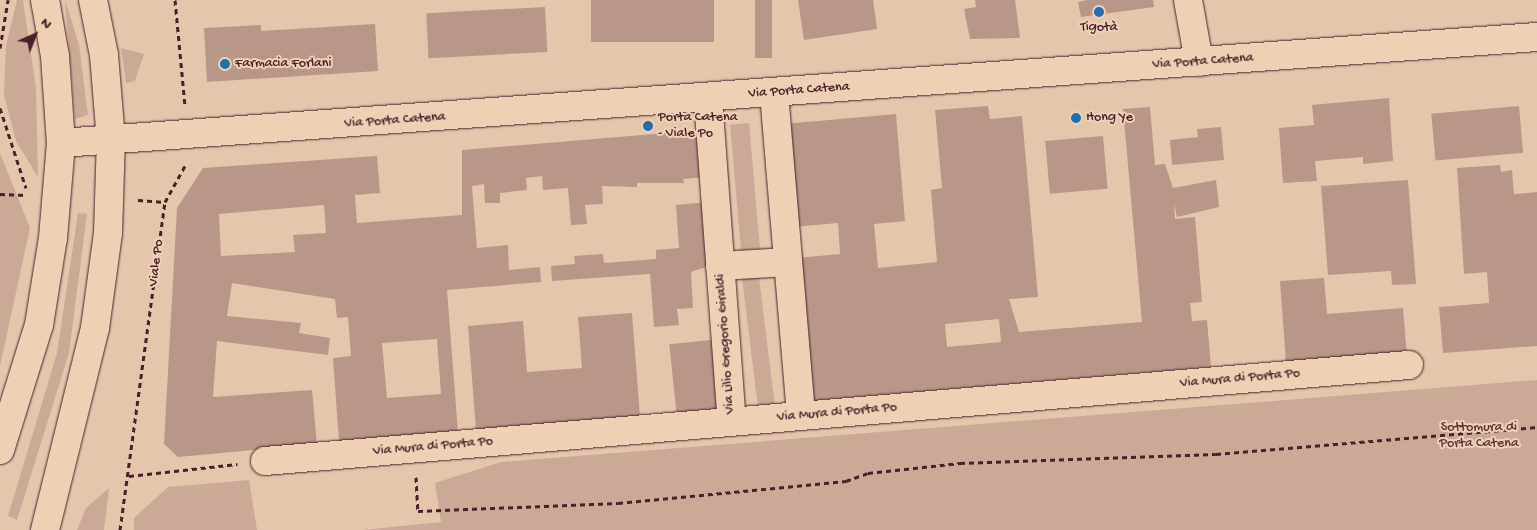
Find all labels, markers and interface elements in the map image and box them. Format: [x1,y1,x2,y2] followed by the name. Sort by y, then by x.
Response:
[1093,6,1105,18] marker: Tigotà
[10,10,60,60] north arrow
[37,15,55,33] text: N
[1080,20,1118,36] place label: Tigotà
[1152,50,1254,74] street label: Via Porta Catena
[235,56,331,72] place label: Farmacia Forlani
[219,58,231,70] marker: Farmacia Forlani
[748,79,850,103] street label: Via Porta Catena
[344,109,446,133] street label: Via Porta Catena
[658,110,737,142] place label: Porta Catena - Viale Po
[1086,110,1133,126] place label: Hong Ye
[1070,112,1082,124] marker: Hong Ye
[642,120,654,132] marker: Porta Catena - Viale Po
[146,239,168,287] street label: Viale Po
[713,273,739,415] street label: Via Lilio Gregorio Giraldi
[1179,365,1301,393] street label: Via Mura di Porta Po
[776,399,898,427] street label: Via Mura di Porta Po
[1439,420,1519,452] park label: Sottomura di Porta Catena
[372,433,494,461] street label: Via Mura di Porta Po

